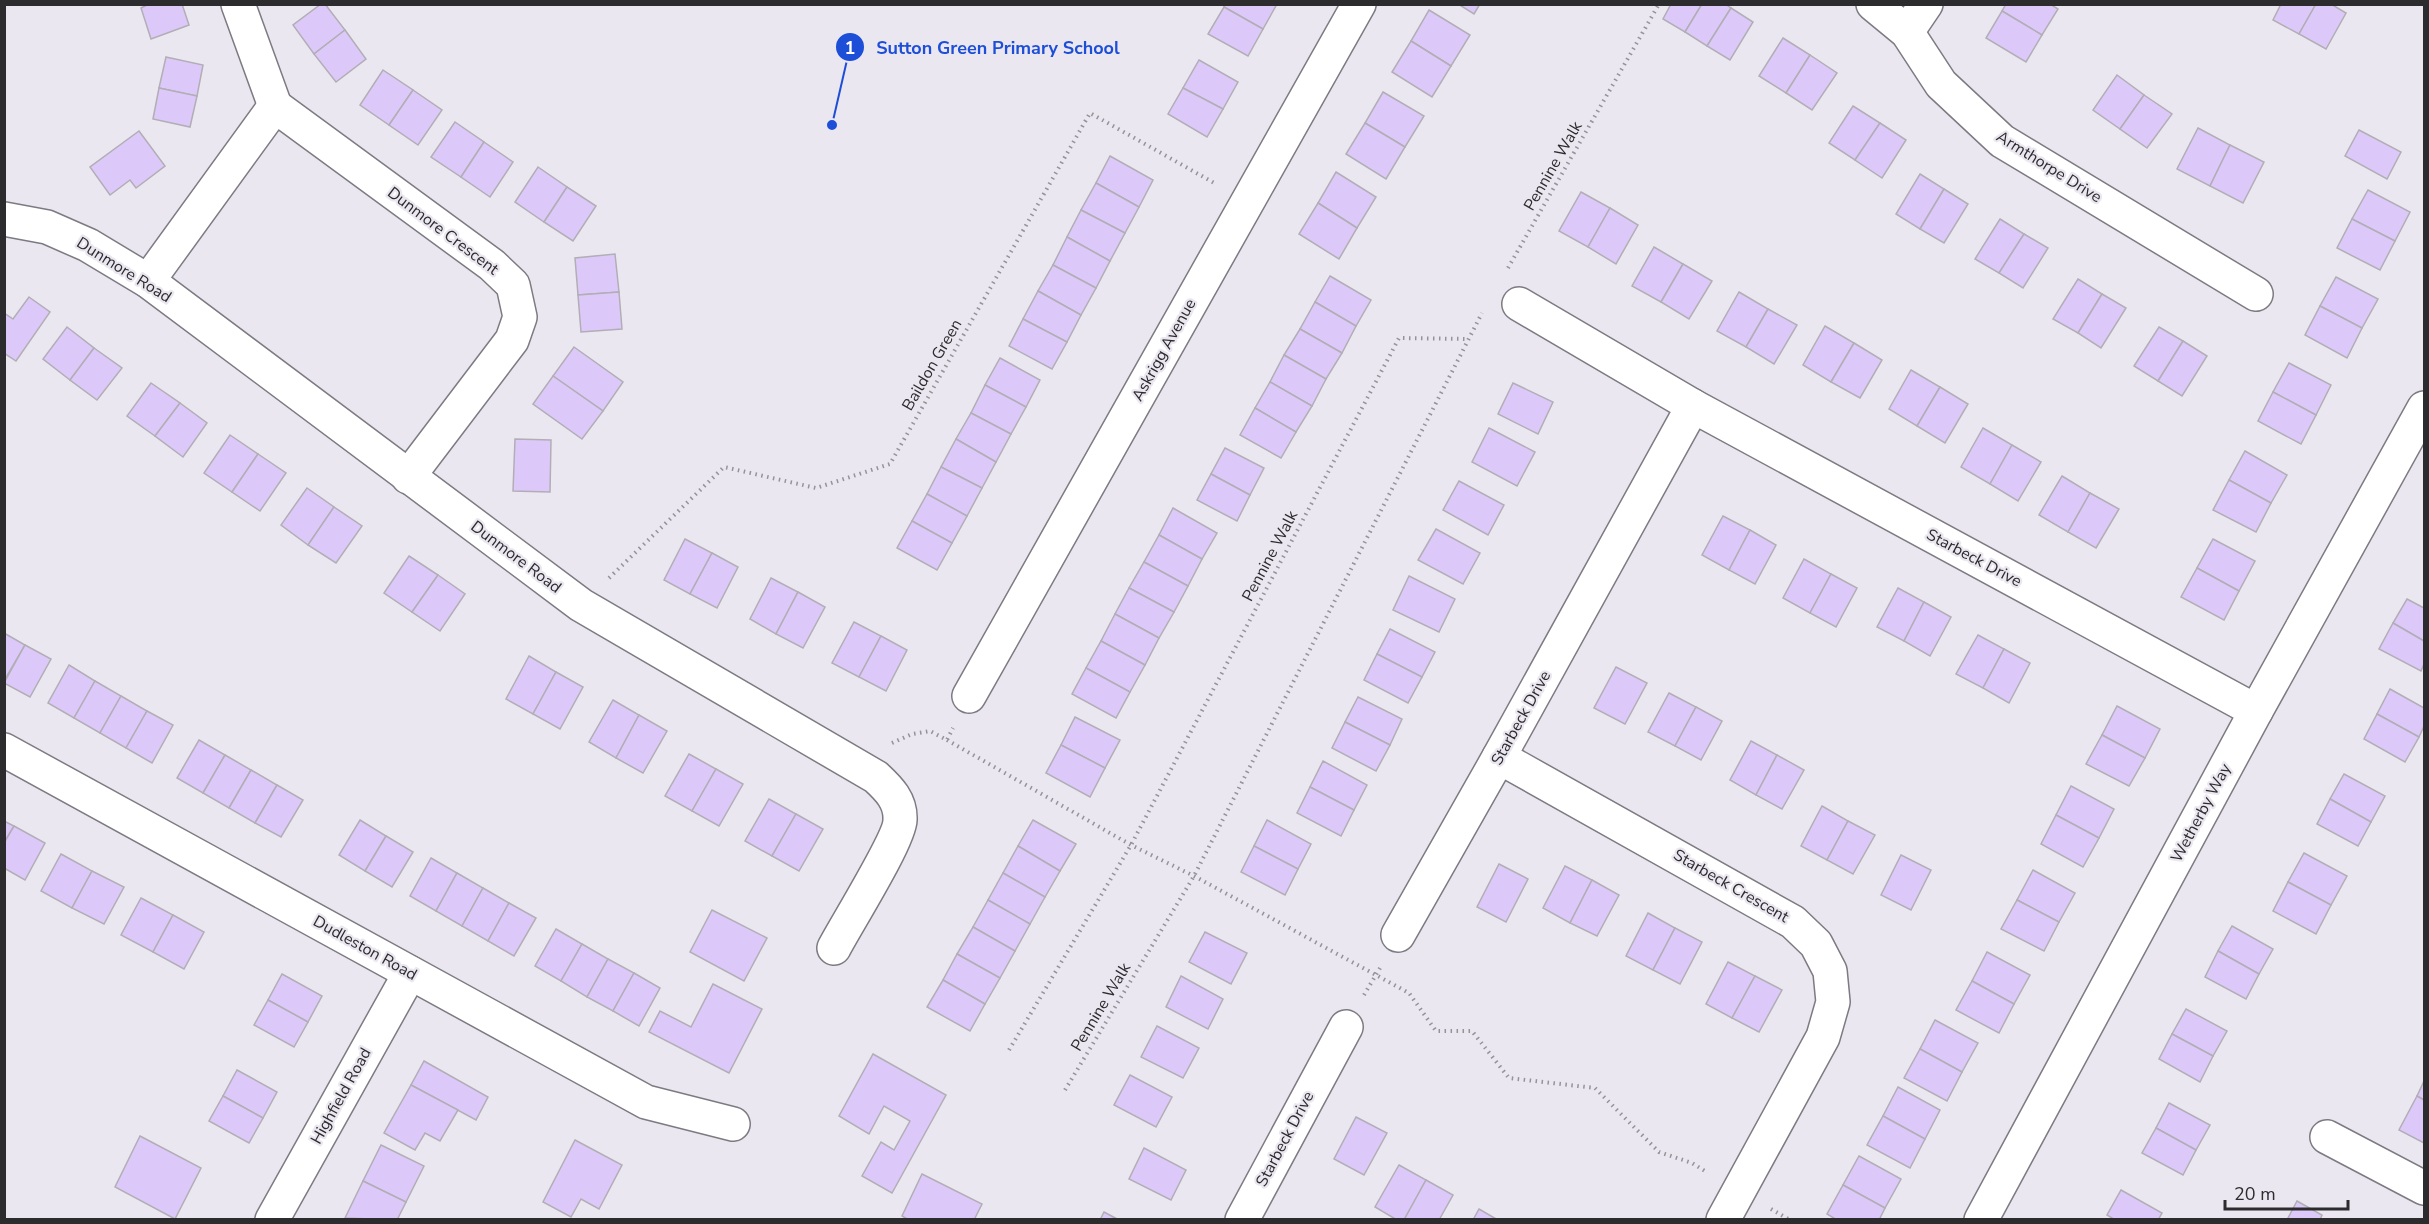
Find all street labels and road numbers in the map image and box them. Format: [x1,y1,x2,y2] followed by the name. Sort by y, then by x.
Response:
[1519,116,1588,215] street label: Pennine Walk
[1992,126,2106,208] street label: Armthorpe Drive
[383,182,503,280] street label: Dunmore Crescent
[72,232,176,308] street label: Dunmore Road
[1127,295,1201,405] street label: Askrigg Avenue
[897,315,967,415] street label: Baildon Green
[1237,506,1304,605] street label: Pennine Walk
[466,516,566,598] street label: Dunmore Road
[1923,524,2025,592] street label: Starbeck Drive
[1486,667,1556,769] street label: Starbeck Drive
[2166,759,2237,866] street label: Wetherby Way
[1669,844,1793,928] street label: Starbeck Crescent
[309,910,421,986] street label: Dudleston Road
[1066,958,1137,1055] street label: Pennine Walk
[305,1044,377,1148] street label: Highfield Road
[1251,1088,1319,1190] street label: Starbeck Drive

